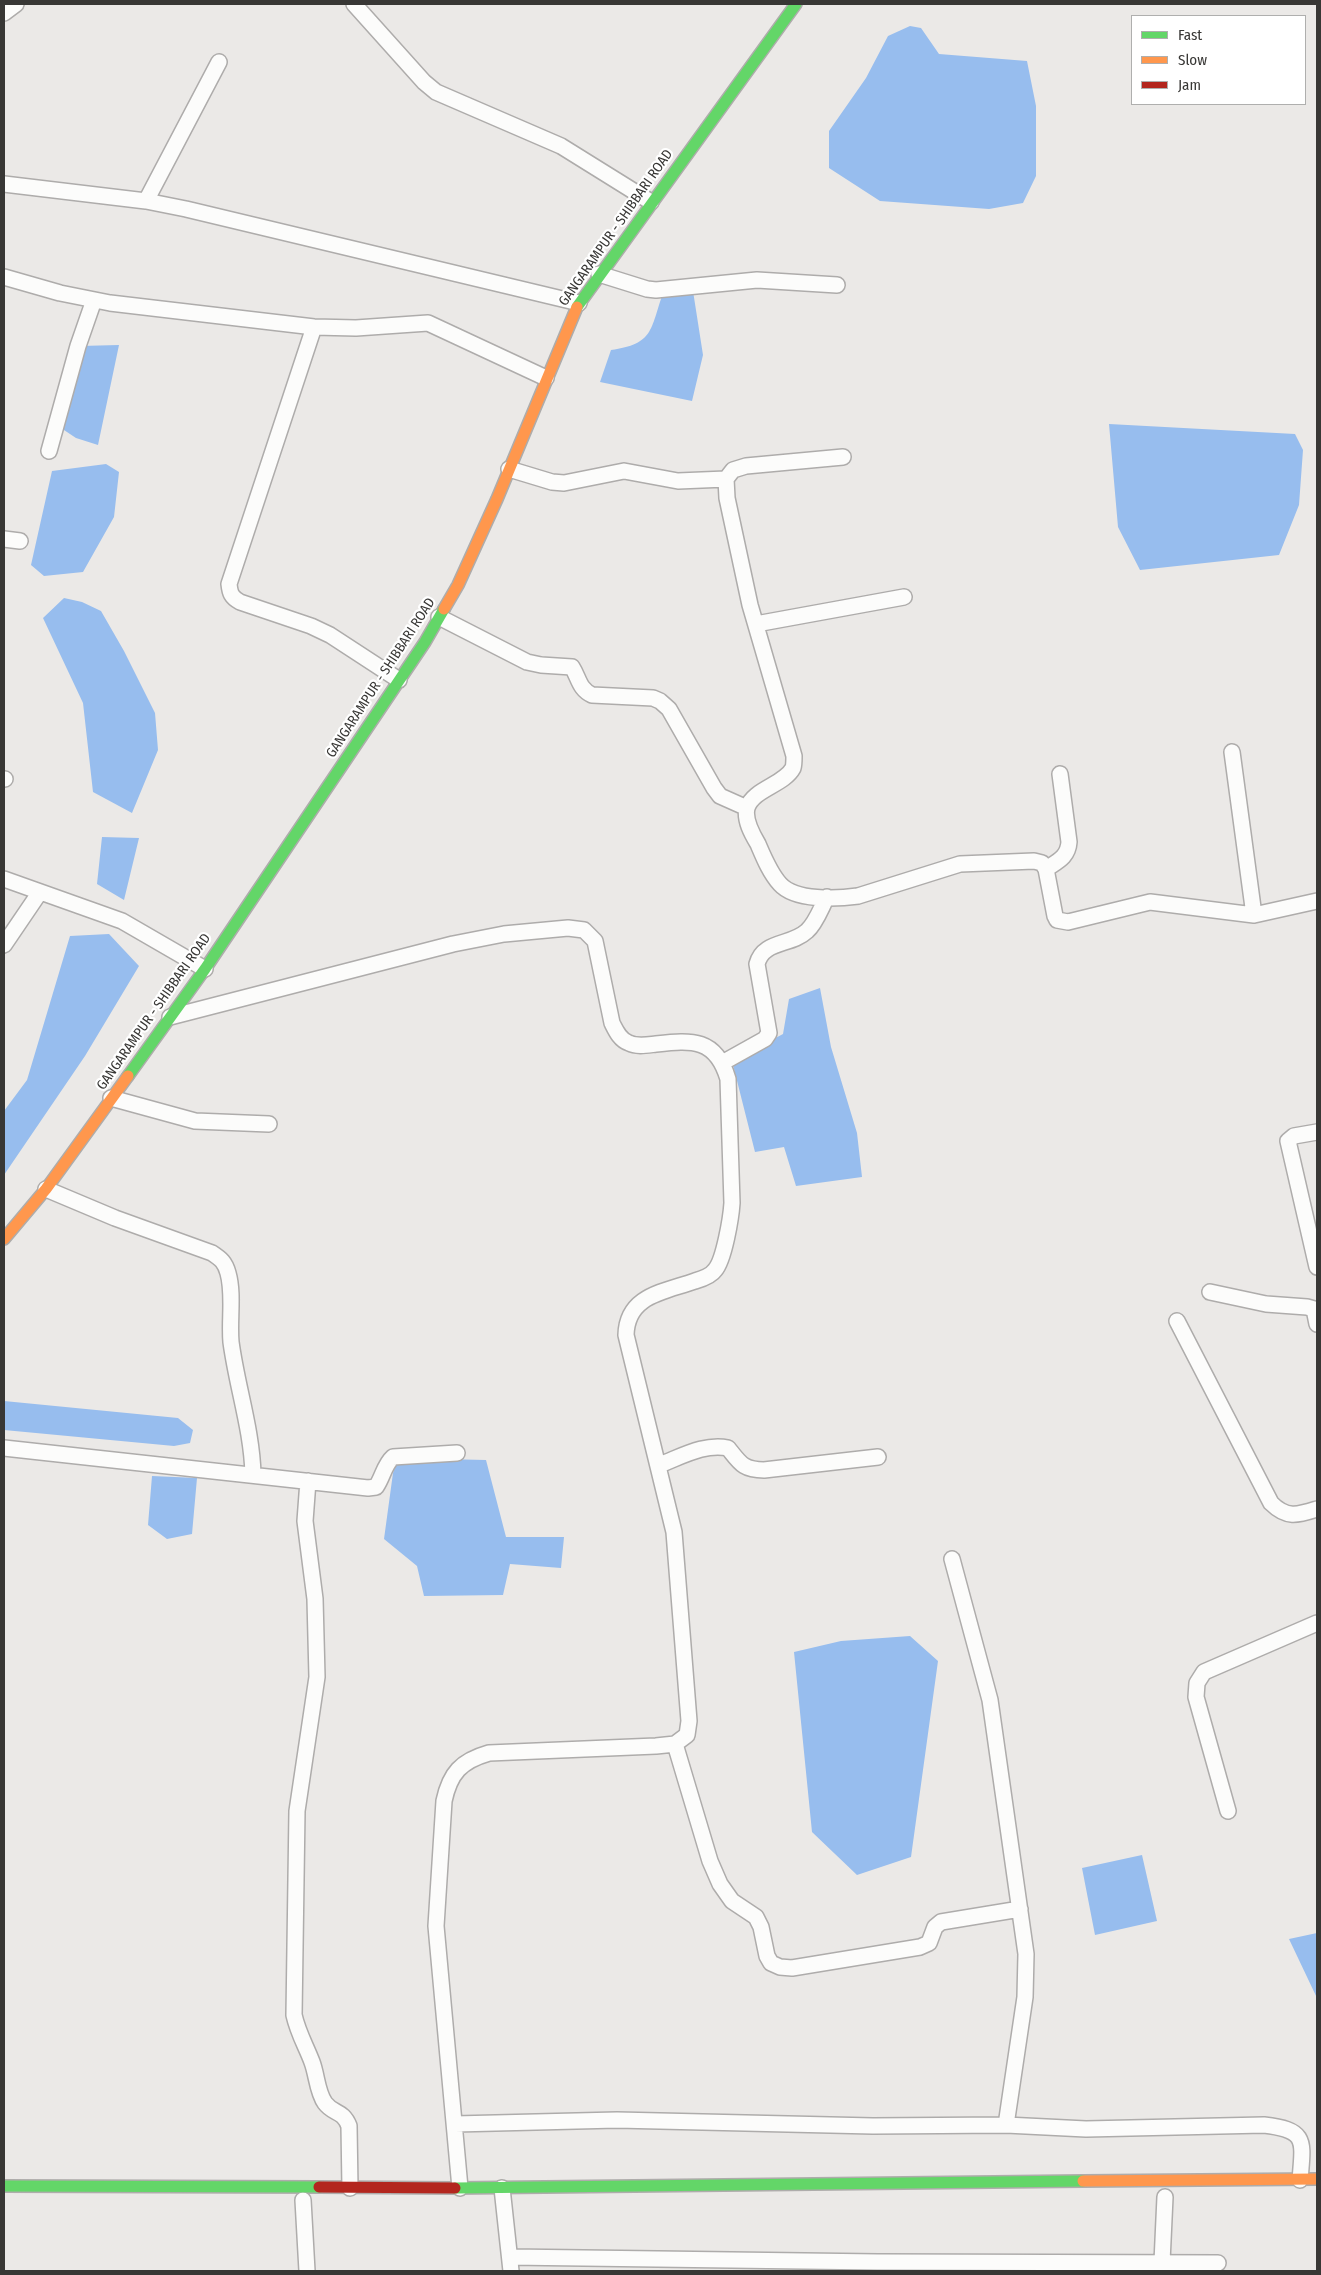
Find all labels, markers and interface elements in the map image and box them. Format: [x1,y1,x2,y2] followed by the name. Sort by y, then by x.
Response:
[1131,15,1306,105] legend
[1178,26,1202,44] text: Fast
[1178,51,1207,69] text: Slow
[1178,76,1201,94] text: Jam
[555,147,677,309] street label: GANGARAMPUR - SHIBBARI ROAD
[323,595,439,761] street label: GANGARAMPUR - SHIBBARI ROAD
[93,931,215,1093] street label: GANGARAMPUR - SHIBBARI ROAD

